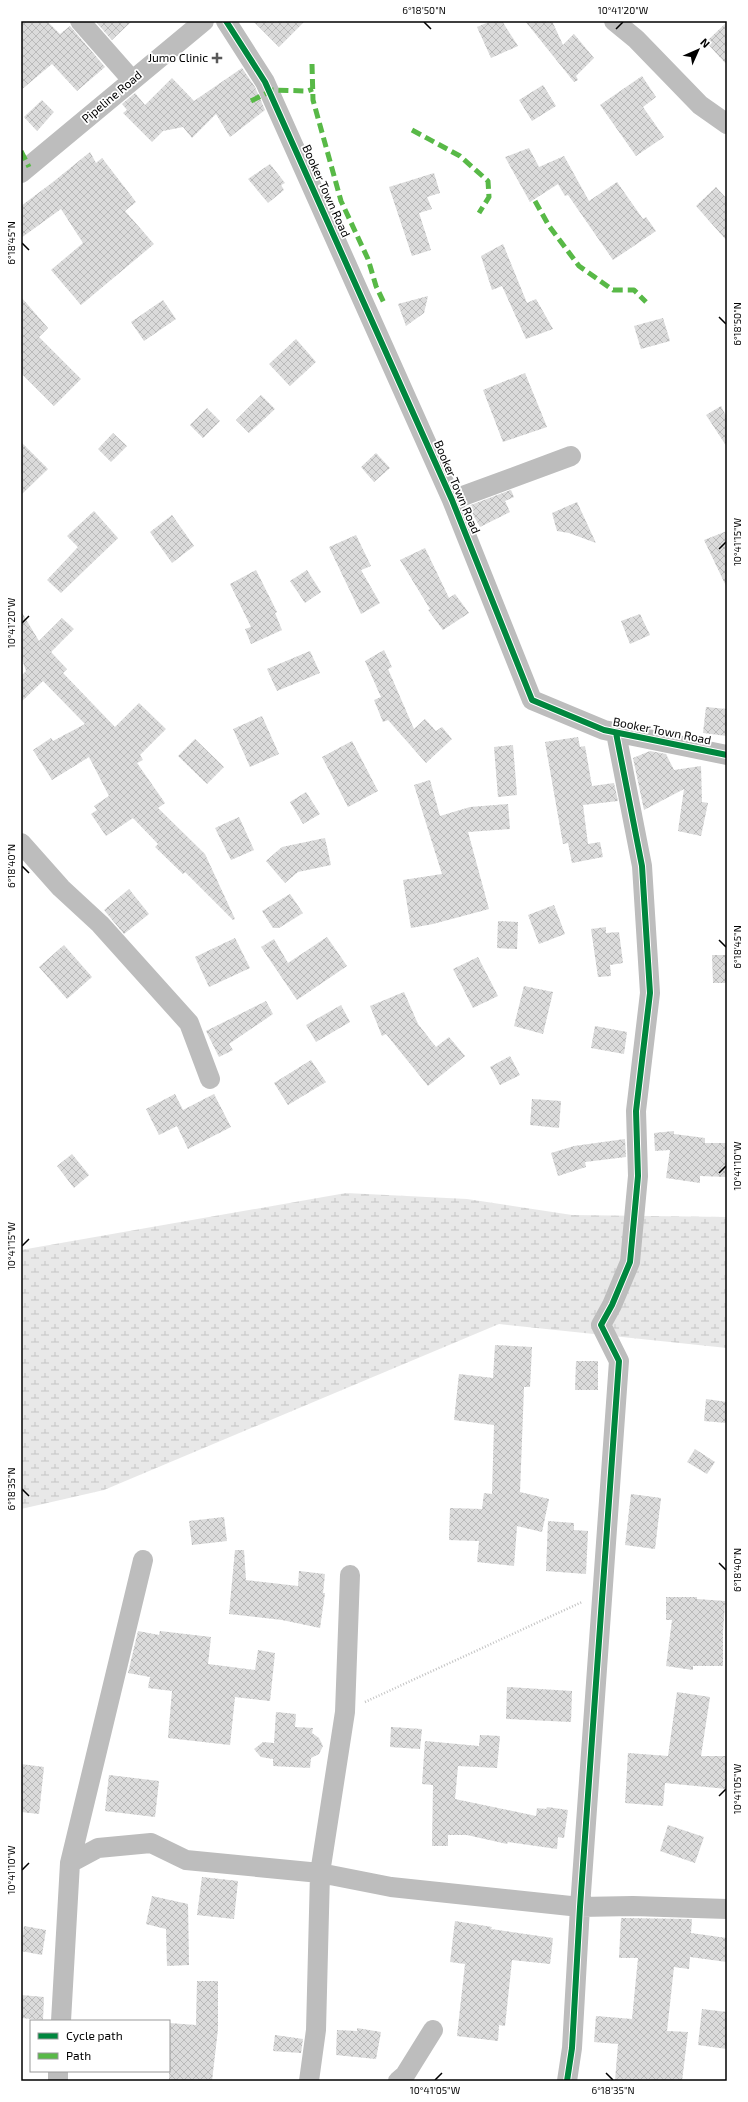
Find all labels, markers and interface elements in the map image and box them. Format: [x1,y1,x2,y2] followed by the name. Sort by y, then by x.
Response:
[402,4,446,16] text: 6°18'50"N
[598,4,649,16] text: 10°41'20"W
[678,30,718,70] north arrow
[698,35,713,50] text: N
[148,50,208,64] place label: Jumo Clinic
[211,52,223,64] marker: Jumo Clinic
[79,67,144,125] street label: Pipeline Road
[300,142,354,239] street label: Booker Town Road
[5,221,17,265] text: 6°18'45"N
[731,302,743,346] text: 6°18'50"N
[432,438,484,535] street label: Booker Town Road
[731,517,743,566] text: 10°41'15"W
[5,597,17,648] text: 10°41'20"W
[612,714,713,746] street label: Booker Town Road
[5,844,17,888] text: 6°18'40"N
[731,925,743,969] text: 6°18'45"N
[731,1141,743,1190] text: 10°41'10"W
[5,1221,17,1270] text: 10°41'15"W
[5,1468,17,1511] text: 6°18'35"N
[731,1548,743,1592] text: 6°18'40"N
[731,1763,743,1814] text: 10°41'05"W
[5,1845,17,1894] text: 10°41'10"W
[30,2020,170,2072] legend
[66,2028,123,2042] text: Cycle path
[66,2048,91,2062] text: Path
[410,2084,461,2096] text: 10°41'05"W
[592,2084,635,2096] text: 6°18'35"N

